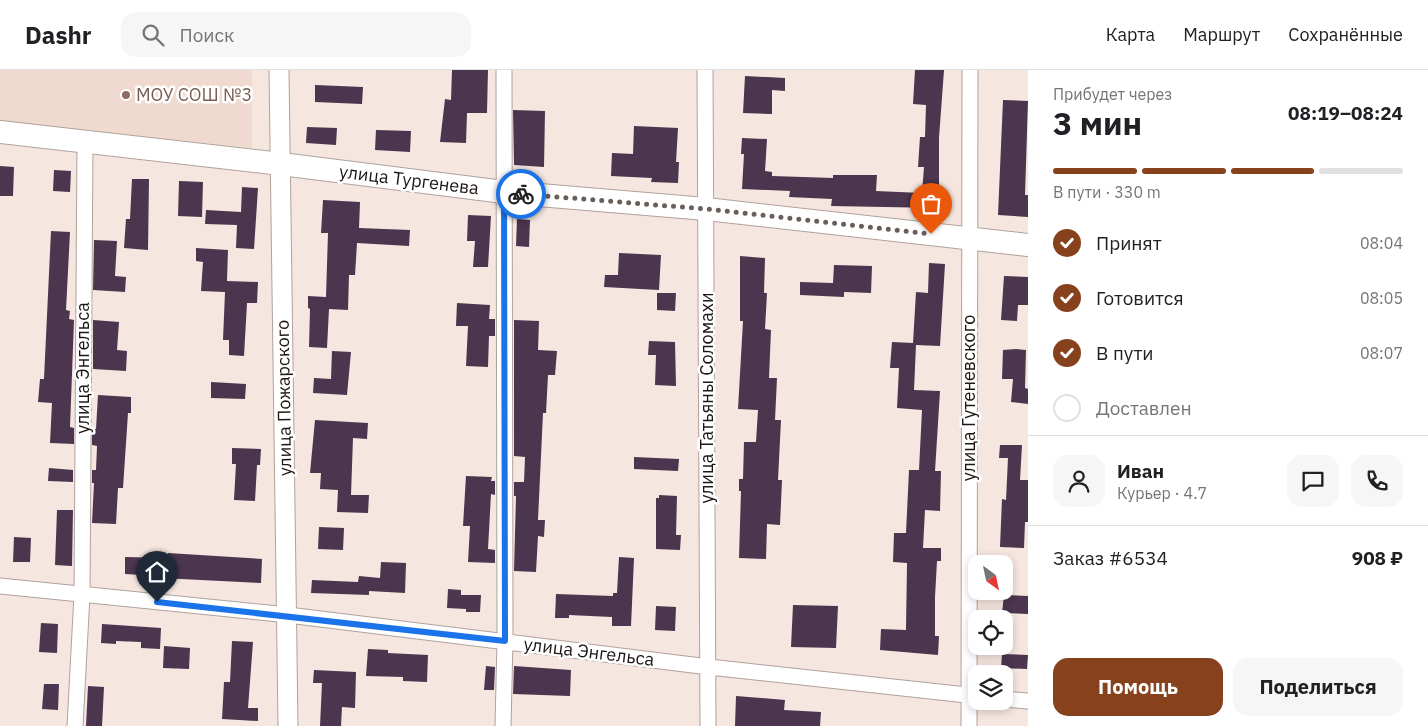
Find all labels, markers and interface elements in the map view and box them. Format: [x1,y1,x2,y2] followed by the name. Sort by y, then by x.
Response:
[121,12,471,57] search box
[25,19,91,51] text: Dashr
[139,21,167,49] icon: search
[179,23,234,47] text: Поиск
[1106,23,1155,46] text: Карта
[1183,23,1260,46] text: Маршрут
[1288,23,1403,46] text: Сохранённые
[136,83,252,106] place label: МОУ СОШ №3
[1053,84,1172,104] text: Прибудет через
[120,89,132,101] marker: МОУ СОШ №3
[1288,101,1403,125] text: 08:19–08:24
[1053,102,1142,144] text: 3 мин
[338,160,481,200] street label: улица Тургенева
[496,169,546,219] courier
[507,180,535,208] icon: bike
[1053,182,1161,202] text: В пути · 330 m
[910,183,952,234] pin
[917,190,945,218] icon: bag
[1053,229,1081,257] icon: check
[1096,231,1162,255] text: Принят
[1360,233,1403,253] text: 08:04
[1053,284,1081,312] icon: check
[1096,286,1184,310] text: Готовится
[1360,288,1403,308] text: 08:05
[695,292,718,504] street label: улица Татьяны Соломахи
[71,302,94,434] street label: улица Энгельса
[957,315,980,481] street label: улица Гутеневского
[271,320,296,476] street label: улица Пожарского
[1053,339,1081,367] icon: check
[1096,341,1154,365] text: В пути
[1360,343,1403,363] text: 08:07
[1096,396,1192,420] text: Доставлен
[1053,455,1105,507] button: person
[1287,455,1339,507] button: chat
[1351,455,1403,507] button: phone
[1117,459,1164,483] text: Иван
[1117,483,1207,503] text: Курьер · 4.7
[1053,546,1168,570] text: Заказ #6534
[1352,546,1403,570] text: 908 ₽
[136,551,178,602] pin
[968,555,1012,600] north arrow
[968,555,1013,710] map controls
[143,558,171,586] icon: home
[968,610,1013,655] button: locate
[522,632,656,671] street label: улица Энгельса
[1053,658,1223,716] button: Помощь
[1233,658,1403,716] button: Поделиться
[968,665,1013,710] button: layers

